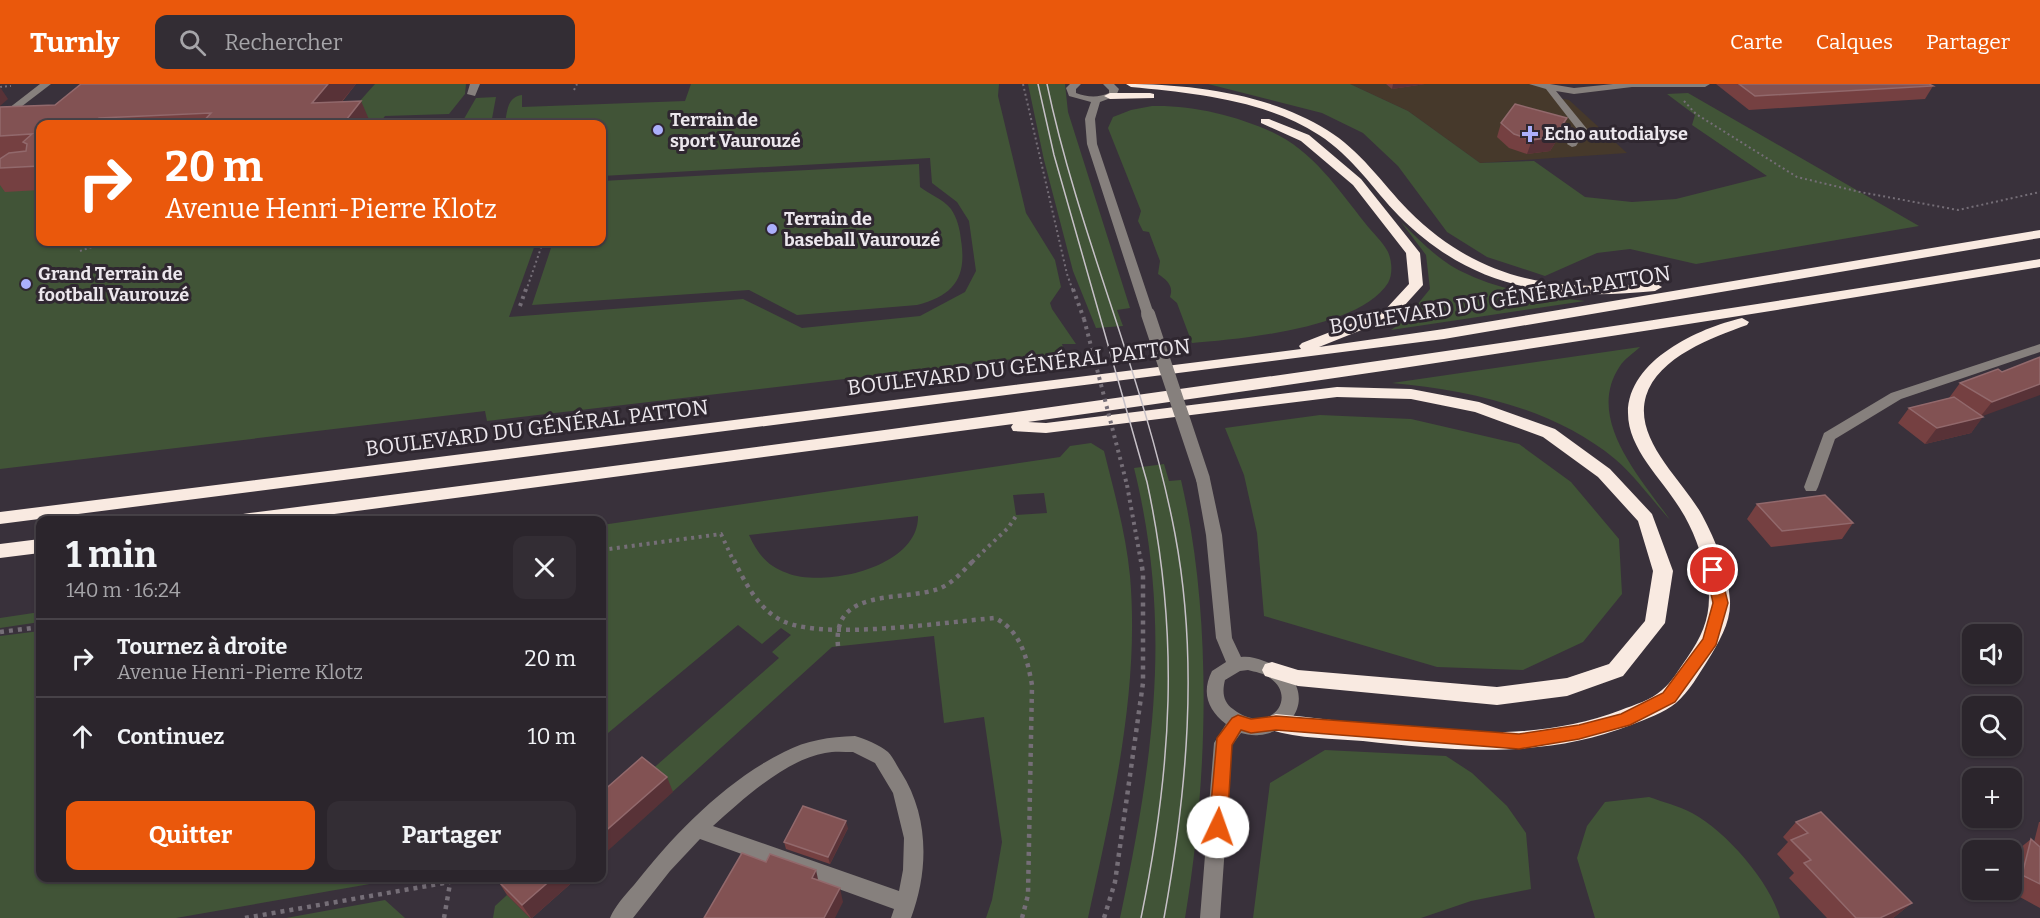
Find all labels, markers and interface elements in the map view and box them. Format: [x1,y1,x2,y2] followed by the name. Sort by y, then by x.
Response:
[155,15,575,69] search box
[30,26,119,59] text: Turnly
[176,26,209,59] icon: search
[224,29,343,56] text: Rechercher
[1730,29,1783,55] text: Carte
[1816,29,1893,55] text: Calques
[1926,29,2010,55] text: Partager
[670,109,801,152] place label: Terrain de sport Vaurouzé
[651,123,665,137] marker: Terrain de sport Vaurouzé
[1544,123,1688,145] place label: Echo autodialyse
[1521,125,1539,143] marker: Echo autodialyse
[165,142,263,192] text: 20 m
[66,144,144,222] icon: right
[165,193,497,225] text: Avenue Henri-Pierre Klotz
[784,208,940,251] place label: Terrain de baseball Vaurouzé
[765,222,779,236] marker: Terrain de baseball Vaurouzé
[1327,260,1673,340] street label: BOULEVARD DU GÉNÉRAL PATTON
[38,263,189,306] place label: Grand Terrain de football Vaurouzé
[19,277,33,291] marker: Grand Terrain de football Vaurouzé
[846,333,1192,401] street label: BOULEVARD DU GÉNÉRAL PATTON
[364,394,710,462] street label: BOULEVARD DU GÉNÉRAL PATTON
[66,533,157,577] text: 1 min
[513,536,576,599] button: close
[1687,544,1738,595] pin
[1696,553,1729,586] icon: arrive
[66,578,181,602] text: 140 m · 16:24
[1962,624,2022,900] map controls
[1962,624,2022,684] button: sound
[117,633,287,660] text: Tournez à droite
[66,642,99,675] icon: right
[525,645,576,672] text: 20 m
[117,660,363,684] text: Avenue Henri-Pierre Klotz
[1962,696,2022,756] button: search
[66,720,99,753] icon: ahead
[117,723,224,750] text: Continuez
[528,723,576,750] text: 10 m
[1962,768,2022,828] button: +
[1186,795,1250,859] position arrow
[66,801,315,870] button: Quitter
[327,801,576,870] button: Partager
[1962,840,2022,900] button: −

